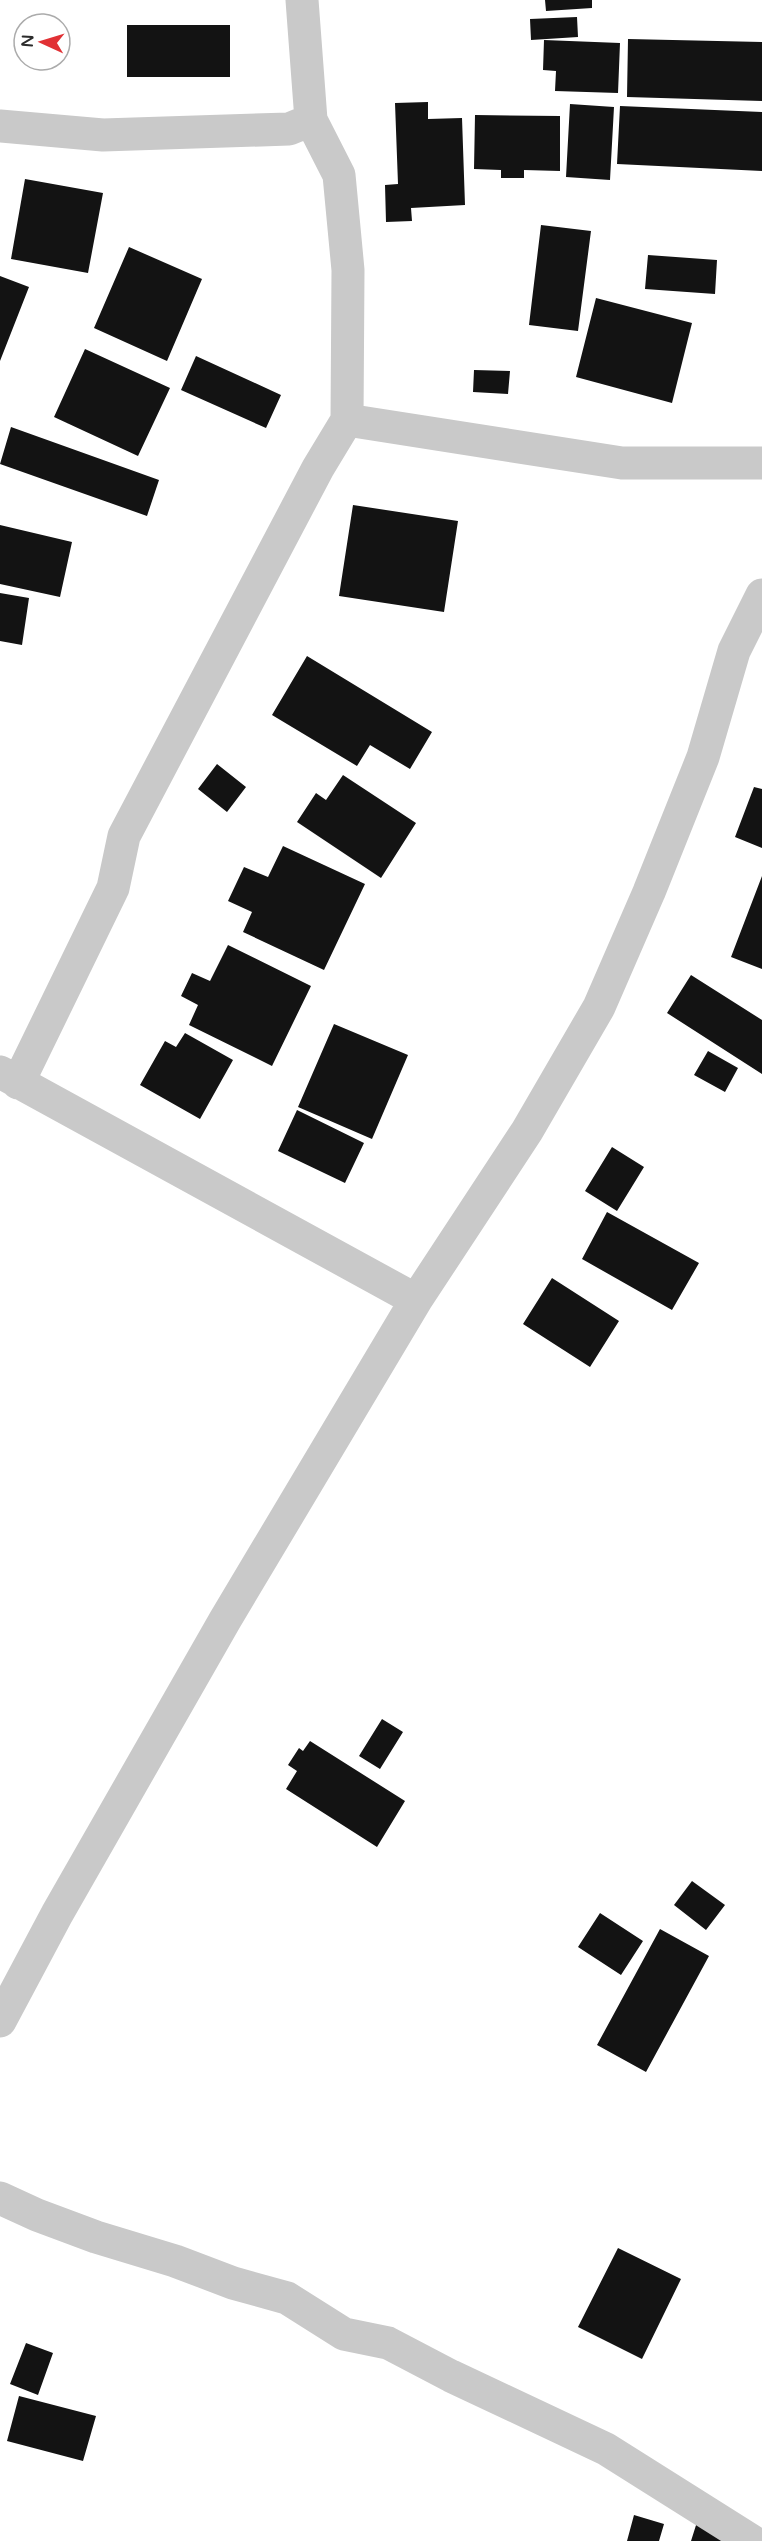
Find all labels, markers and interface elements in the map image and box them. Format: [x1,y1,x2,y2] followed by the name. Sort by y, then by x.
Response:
[12,12,72,72] north arrow
[18,34,38,48] text: N

